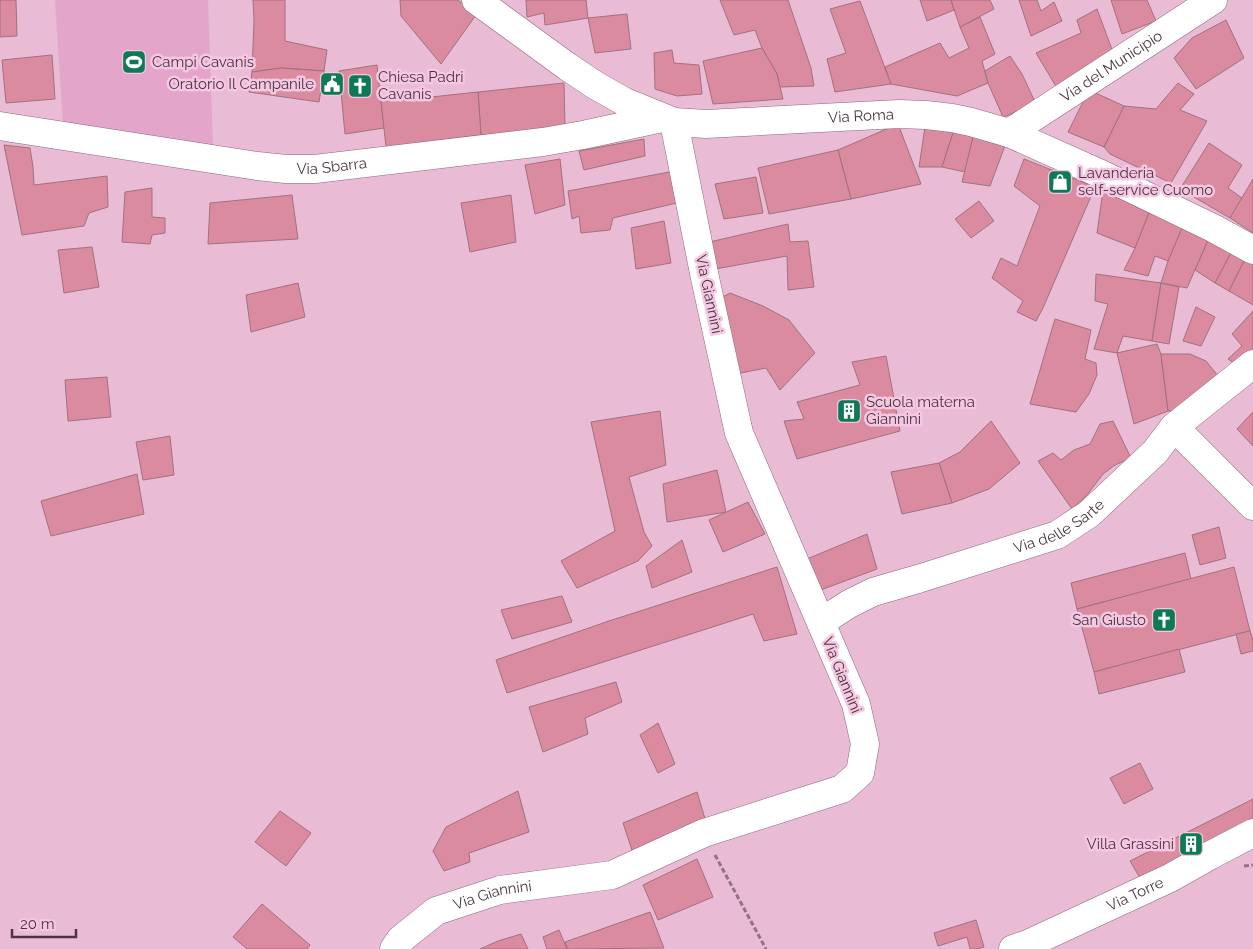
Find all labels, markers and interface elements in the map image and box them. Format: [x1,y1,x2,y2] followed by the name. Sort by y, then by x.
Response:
[1057,27,1166,106] street label: Via del Municipio
[121,49,147,75] sports icon: Campi Cavanis
[152,53,254,71] place label: Campi Cavanis
[378,68,464,103] place label: Chiesa Padri Cavanis
[319,71,345,97] public building icon: Oratorio Il Campanile
[347,73,373,99] church icon: Chiesa Padri Cavanis
[169,75,314,93] place label: Oratorio Il Campanile
[828,105,894,127] street label: Via Roma
[296,154,368,178] street label: Via Sbarra
[1078,164,1213,199] place label: Lavanderia self-service Cuomo
[1047,169,1073,195] shop icon: Lavanderia self-service Cuomo
[692,253,726,335] street label: Via Giannini
[866,393,975,428] place label: Scuola materna Giannini
[836,398,862,424] building icon: Scuola materna Giannini
[1011,495,1108,557] street label: Via delle Sarte
[1151,607,1177,633] church icon: San Giusto
[1072,611,1146,629] place label: San Giusto
[819,634,865,716] street label: Via Giannini
[1178,831,1204,857] building icon: Villa Grassini
[1086,835,1174,853] place label: Villa Grassini
[1104,873,1167,915] street label: Via Torre
[451,877,533,914] street label: Via Giannini
[12,906,76,938] scale bar
[20,915,55,933] text: 20 m

